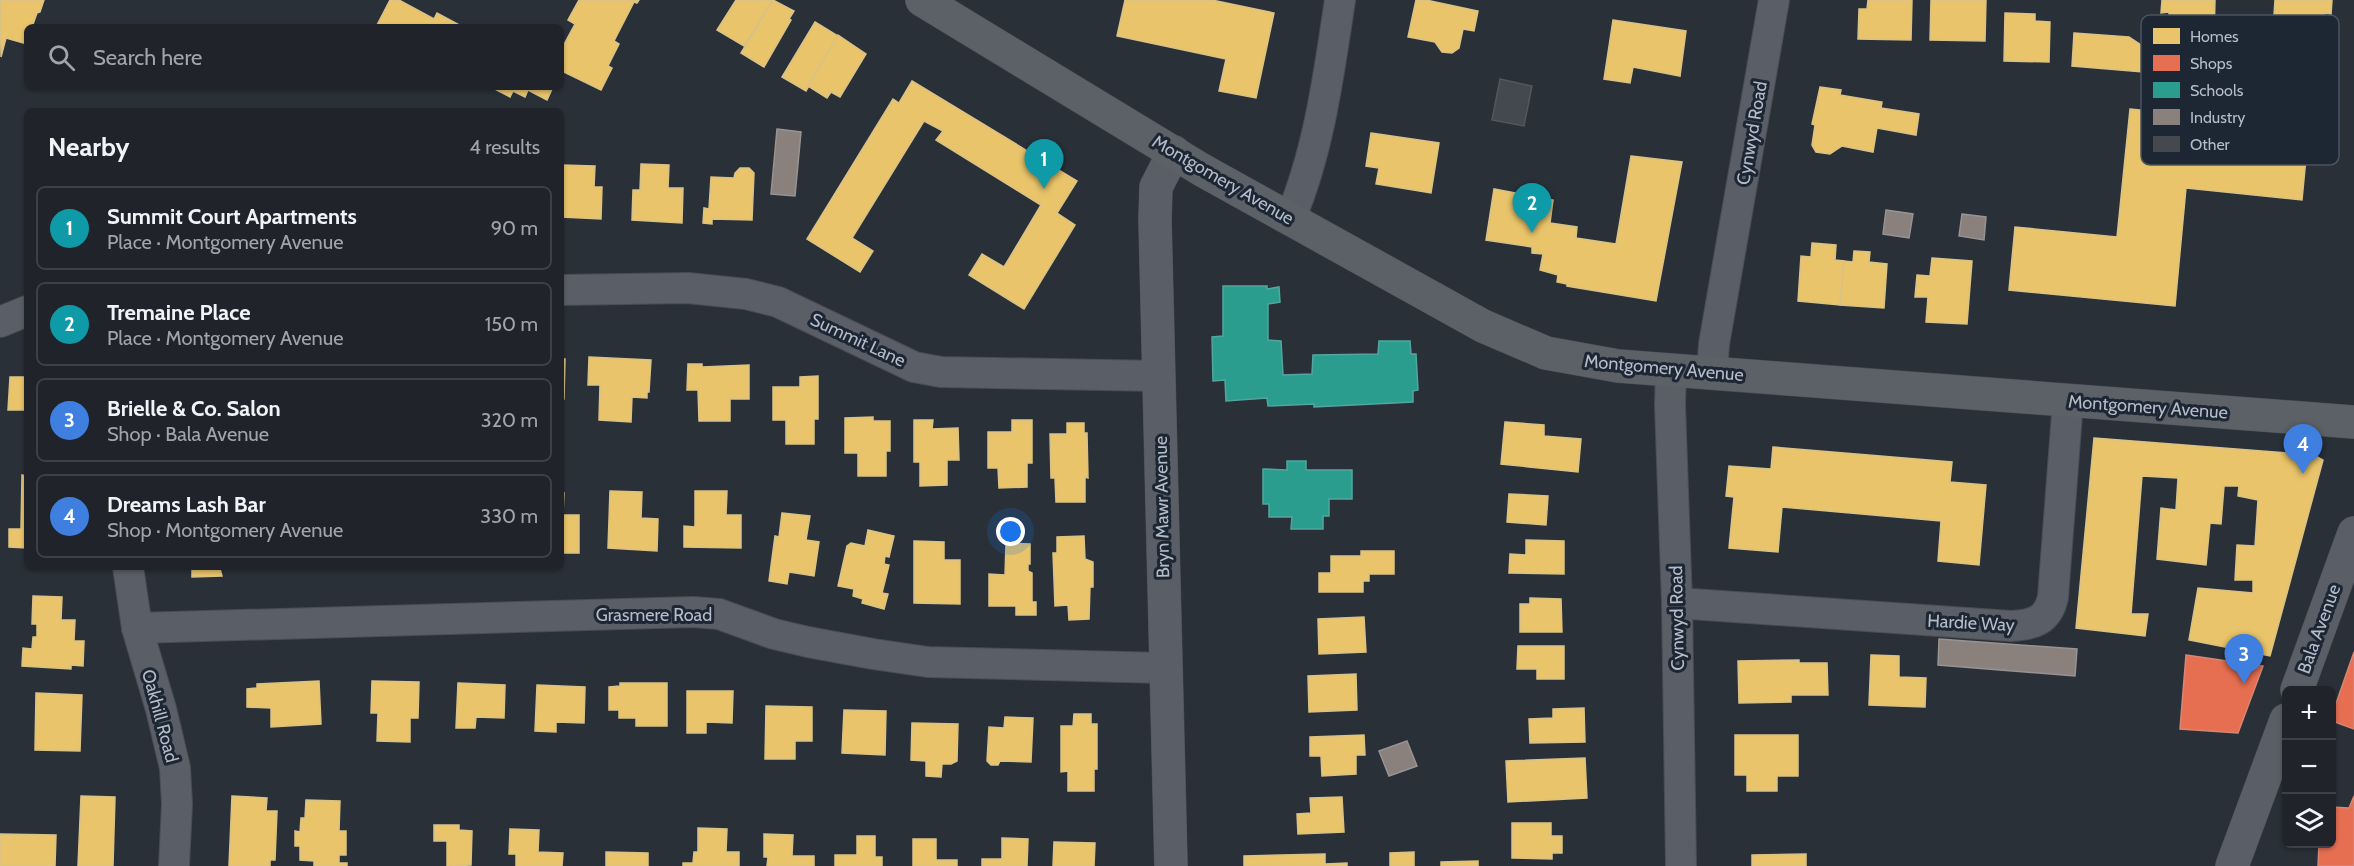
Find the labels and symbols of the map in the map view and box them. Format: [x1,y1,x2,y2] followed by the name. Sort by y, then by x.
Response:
[2141,15,2339,165] legend
[2190,27,2239,46] text: Homes
[2190,54,2233,73] text: Shops
[1732,79,1772,187] street label: Cynwyd Road
[2190,81,2244,100] text: Schools
[2190,108,2245,127] text: Industry
[1148,130,1298,230] street label: Montgomery Avenue
[2190,135,2231,154] text: Other
[1024,140,1064,189] pin: 1
[1512,184,1552,233] pin: 2
[807,308,909,372] street label: Summit Lane
[1583,350,1745,386] street label: Montgomery Avenue
[2067,390,2229,424] street label: Montgomery Avenue
[2284,424,2322,474] pin: 4
[1150,436,1174,578] street label: Bryn Mawr Avenue
[996,517,1025,546] your location
[1665,565,1689,671] street label: Cynwyd Road
[2293,581,2345,677] street label: Bala Avenue
[596,604,712,626] street label: Grasmere Road
[1927,610,2015,636] street label: Hardie Way
[2224,634,2264,684] pin: 3
[137,667,183,765] street label: Oakhill Road

